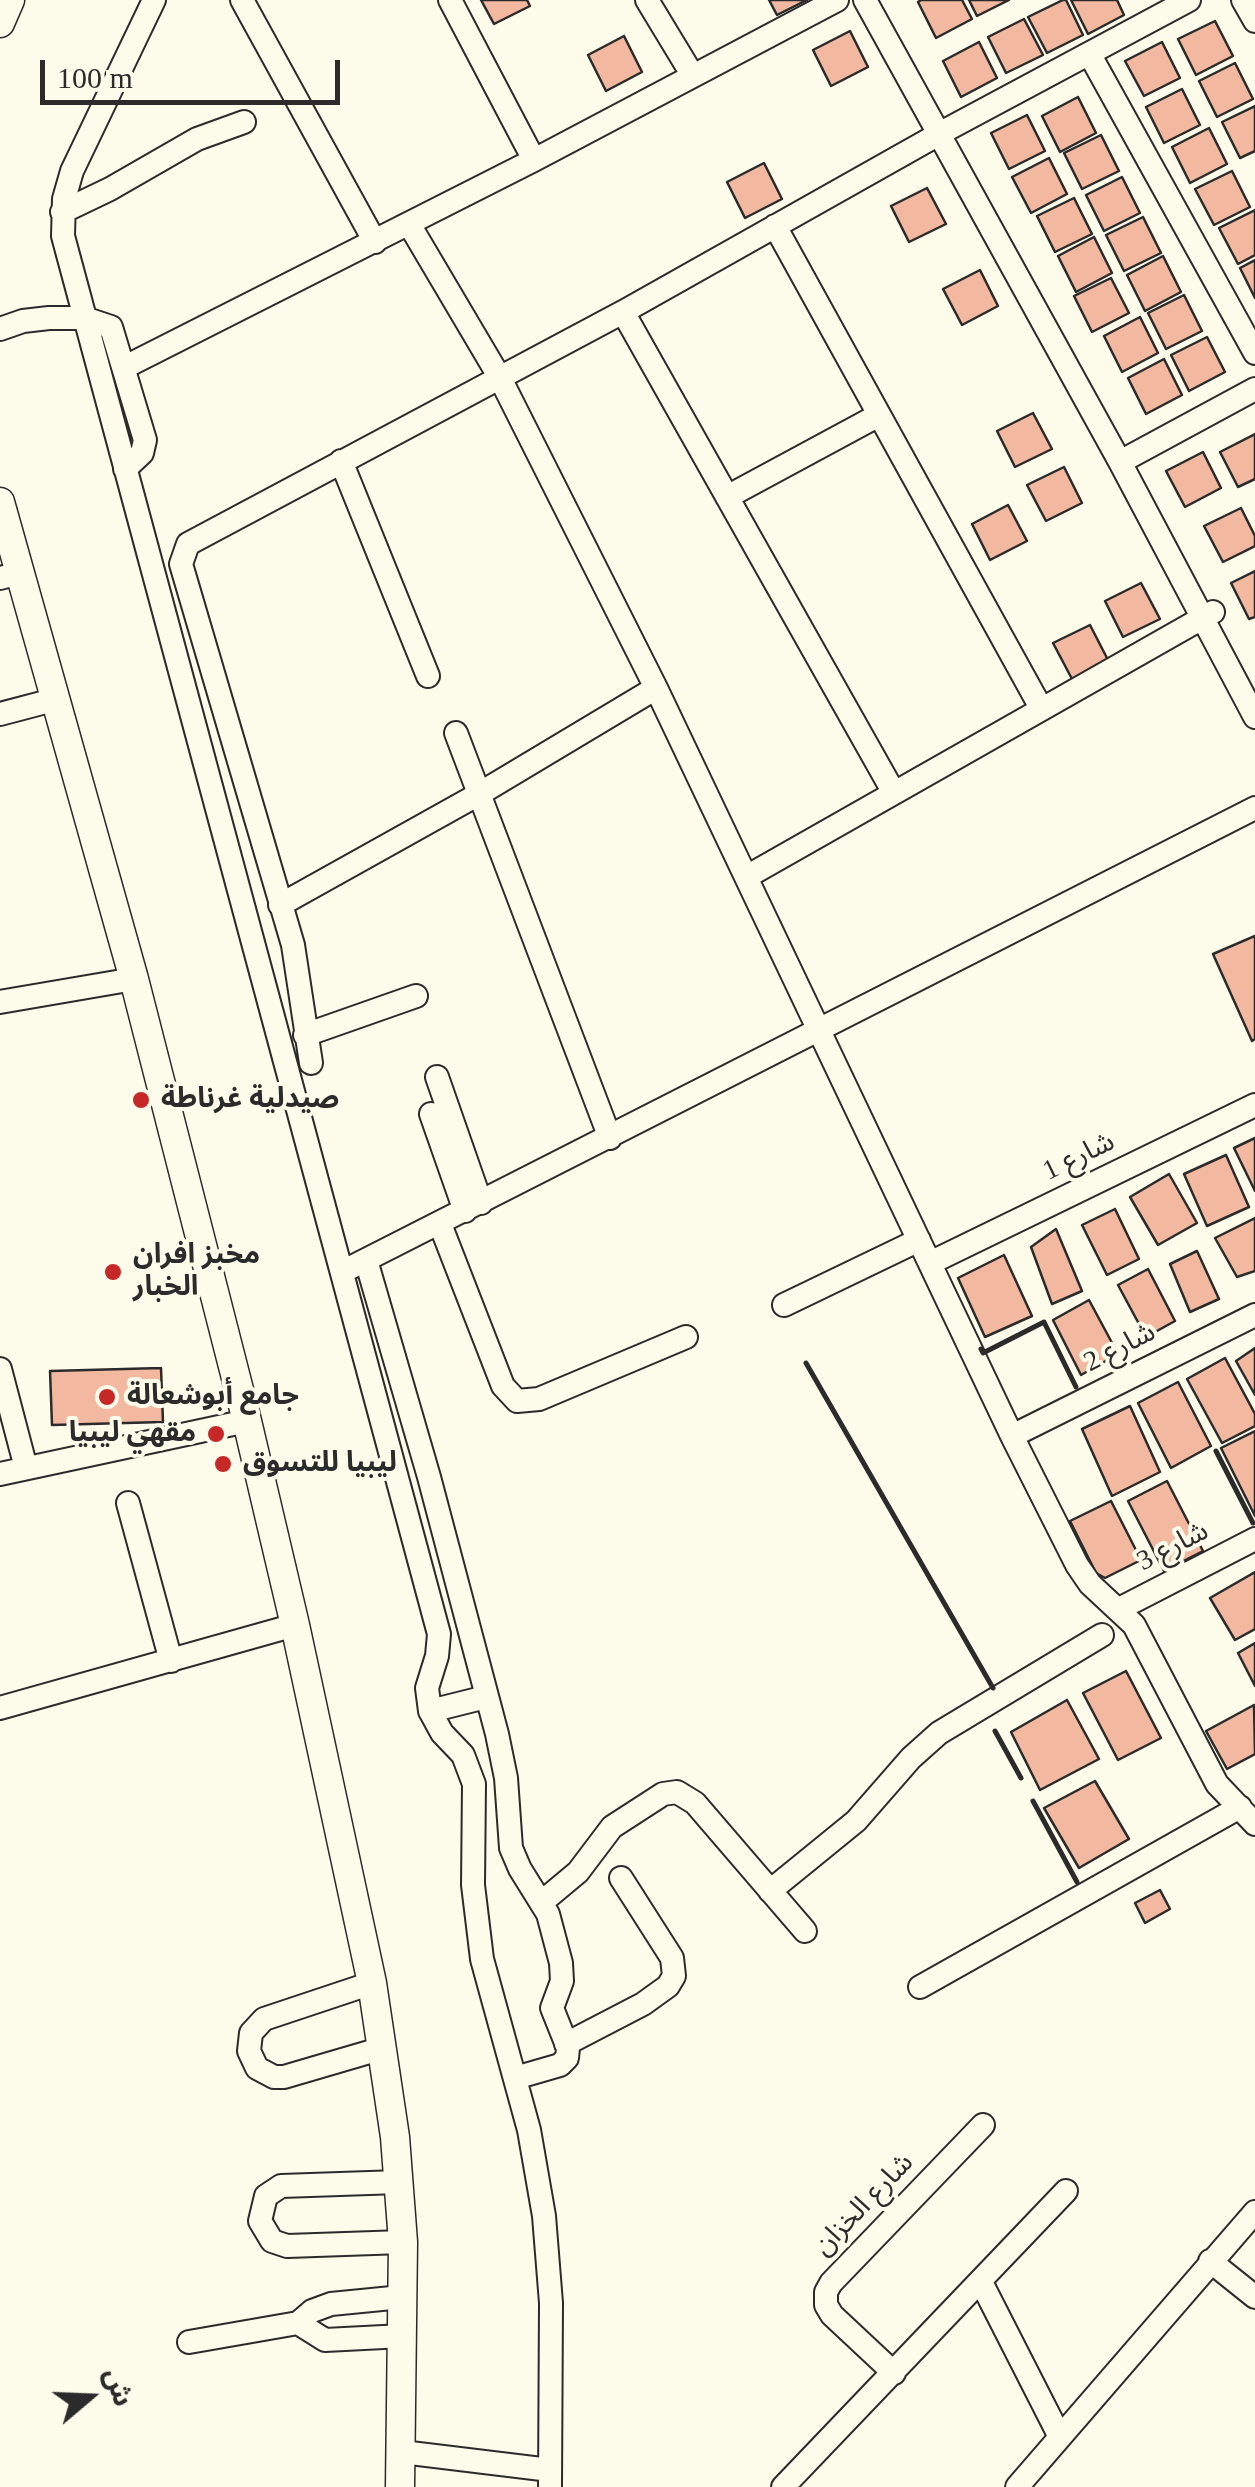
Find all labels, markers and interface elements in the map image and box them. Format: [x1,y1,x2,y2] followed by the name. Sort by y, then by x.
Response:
[45,40,345,102] scale bar
[57,61,133,94] text: 100 m
[161,1083,339,1117] place label: صيدلية غرناطة
[130,1089,152,1111] marker: صيدلية غرناطة
[1038,1125,1120,1189] street label: شارع 1
[133,1239,260,1305] place label: مخبز افران الخبار
[102,1261,124,1283] marker: مخبز افران الخبار
[1079,1316,1161,1380] street label: شارع 2
[127,1380,299,1414] place label: جامع أبوشعالة
[96,1386,118,1408] marker: جامع أبوشعالة
[69,1417,196,1451] place label: مقهي ليبيا
[205,1423,227,1445] marker: مقهي ليبيا
[243,1447,397,1481] place label: ليبيا للتسوق
[212,1453,234,1475] marker: ليبيا للتسوق
[1132,1515,1214,1579] street label: شارع 3
[807,2147,921,2263] street label: شارع الخزان
[40,2347,140,2447] north arrow
[98,2364,140,2410] text: ش

